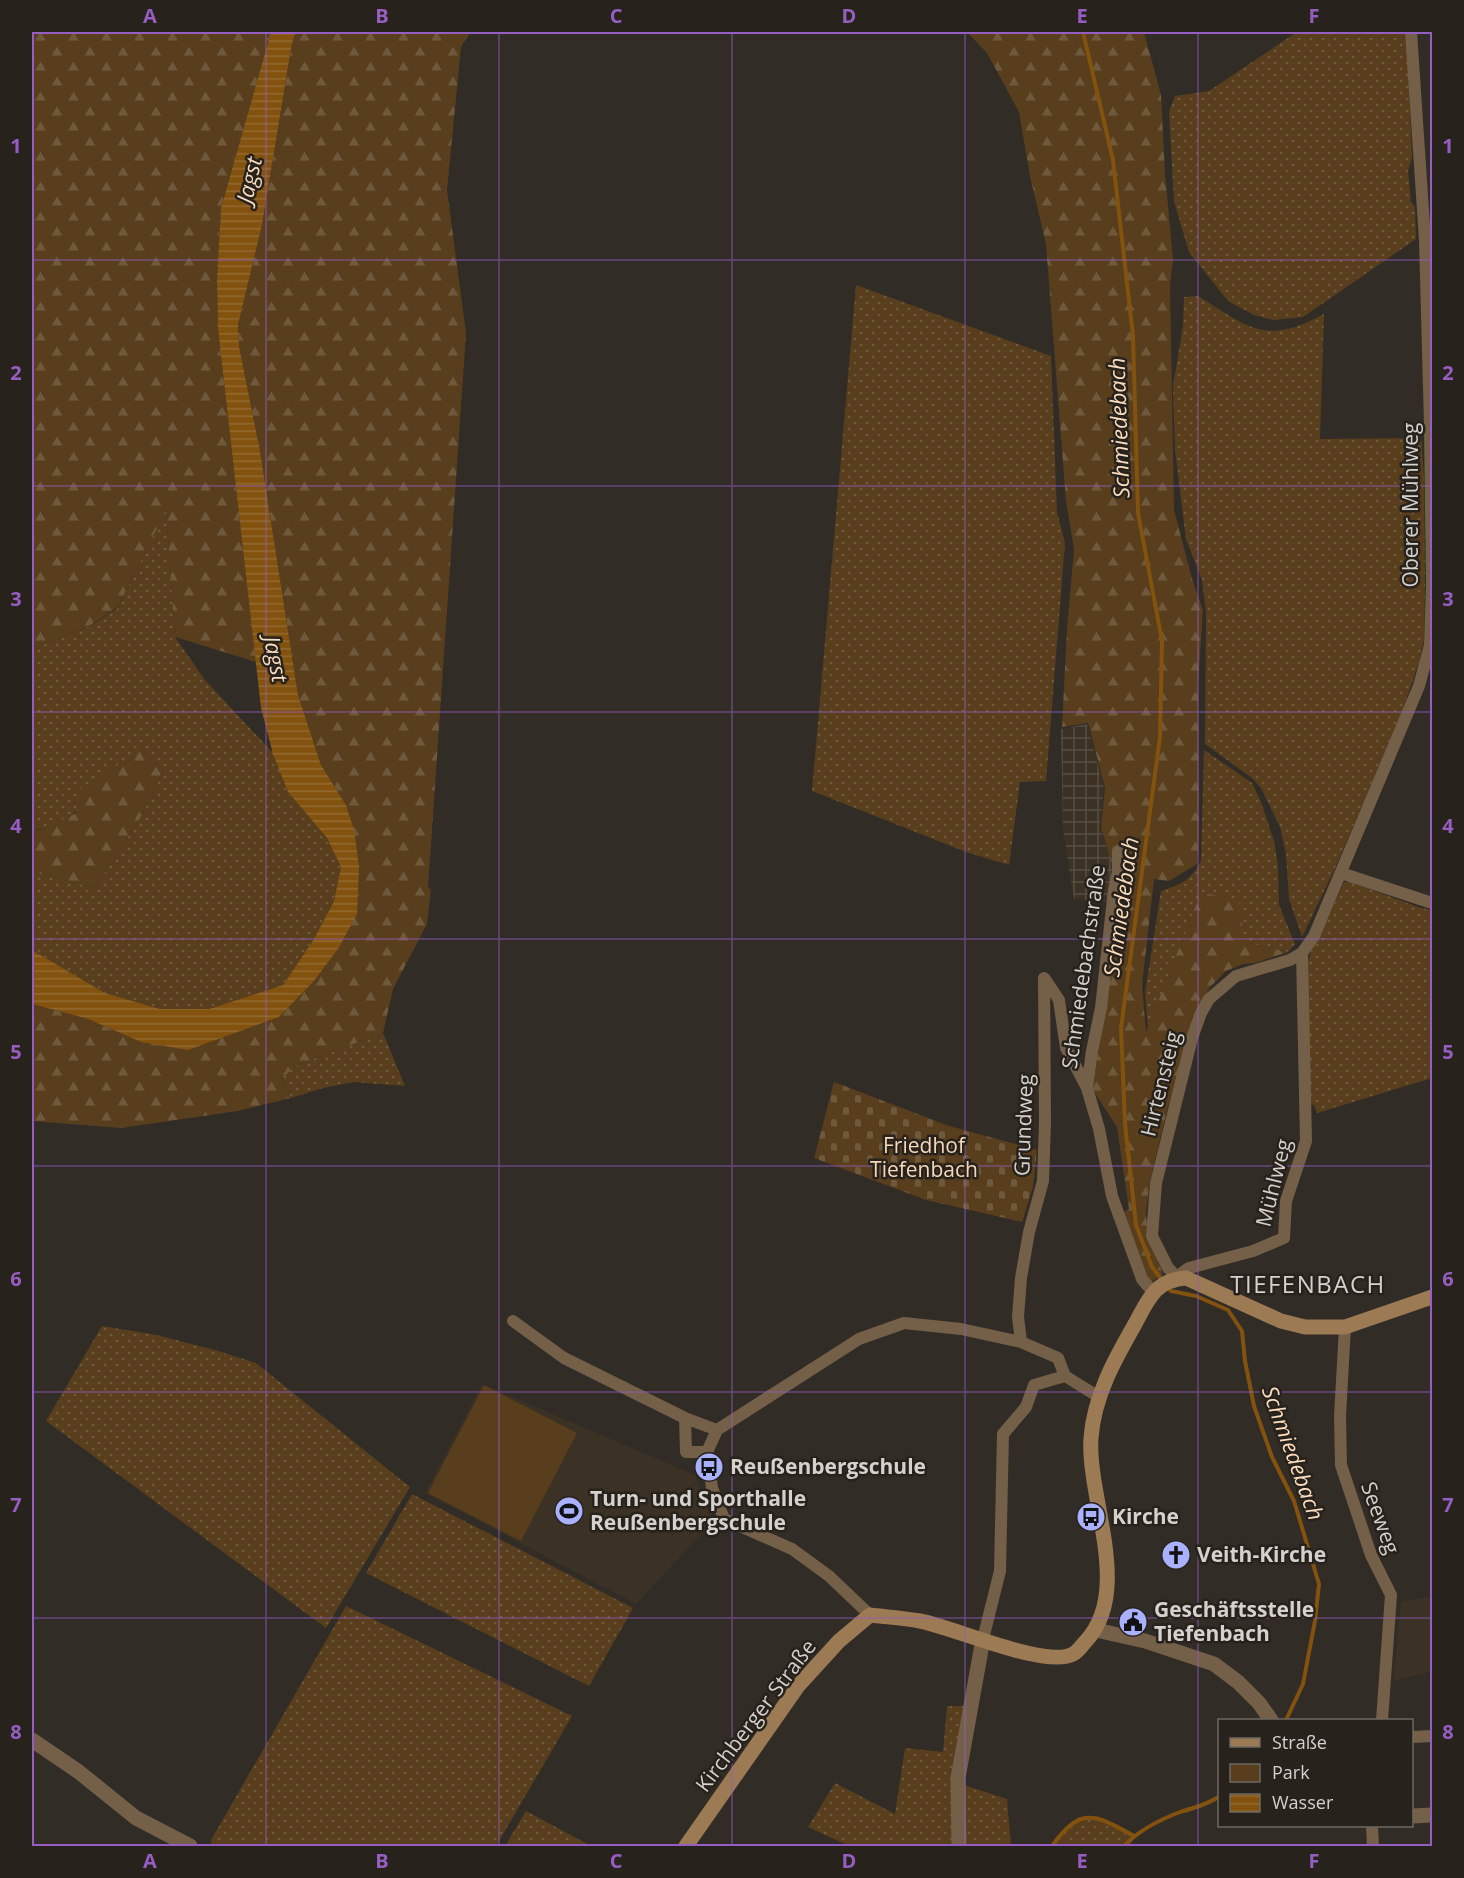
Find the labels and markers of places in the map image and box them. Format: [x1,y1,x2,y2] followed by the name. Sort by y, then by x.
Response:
[693,1451,725,1483] bus stop icon: Reußenbergschule
[730,1452,926,1480] place label: Reußenbergschule
[590,1484,806,1536] place label: Turn- und Sporthalle Reußenbergschule
[553,1495,585,1527] sports icon: Turn- und Sporthalle Reußenbergschule
[1075,1501,1107,1533] bus stop icon: Kirche
[1112,1502,1179,1530] place label: Kirche
[1160,1539,1192,1571] church icon: Veith-Kirche
[1197,1540,1326,1568] place label: Veith-Kirche
[1154,1595,1314,1647] place label: Geschäftsstelle Tiefenbach
[1117,1606,1149,1638] public building icon: Geschäftsstelle Tiefenbach

